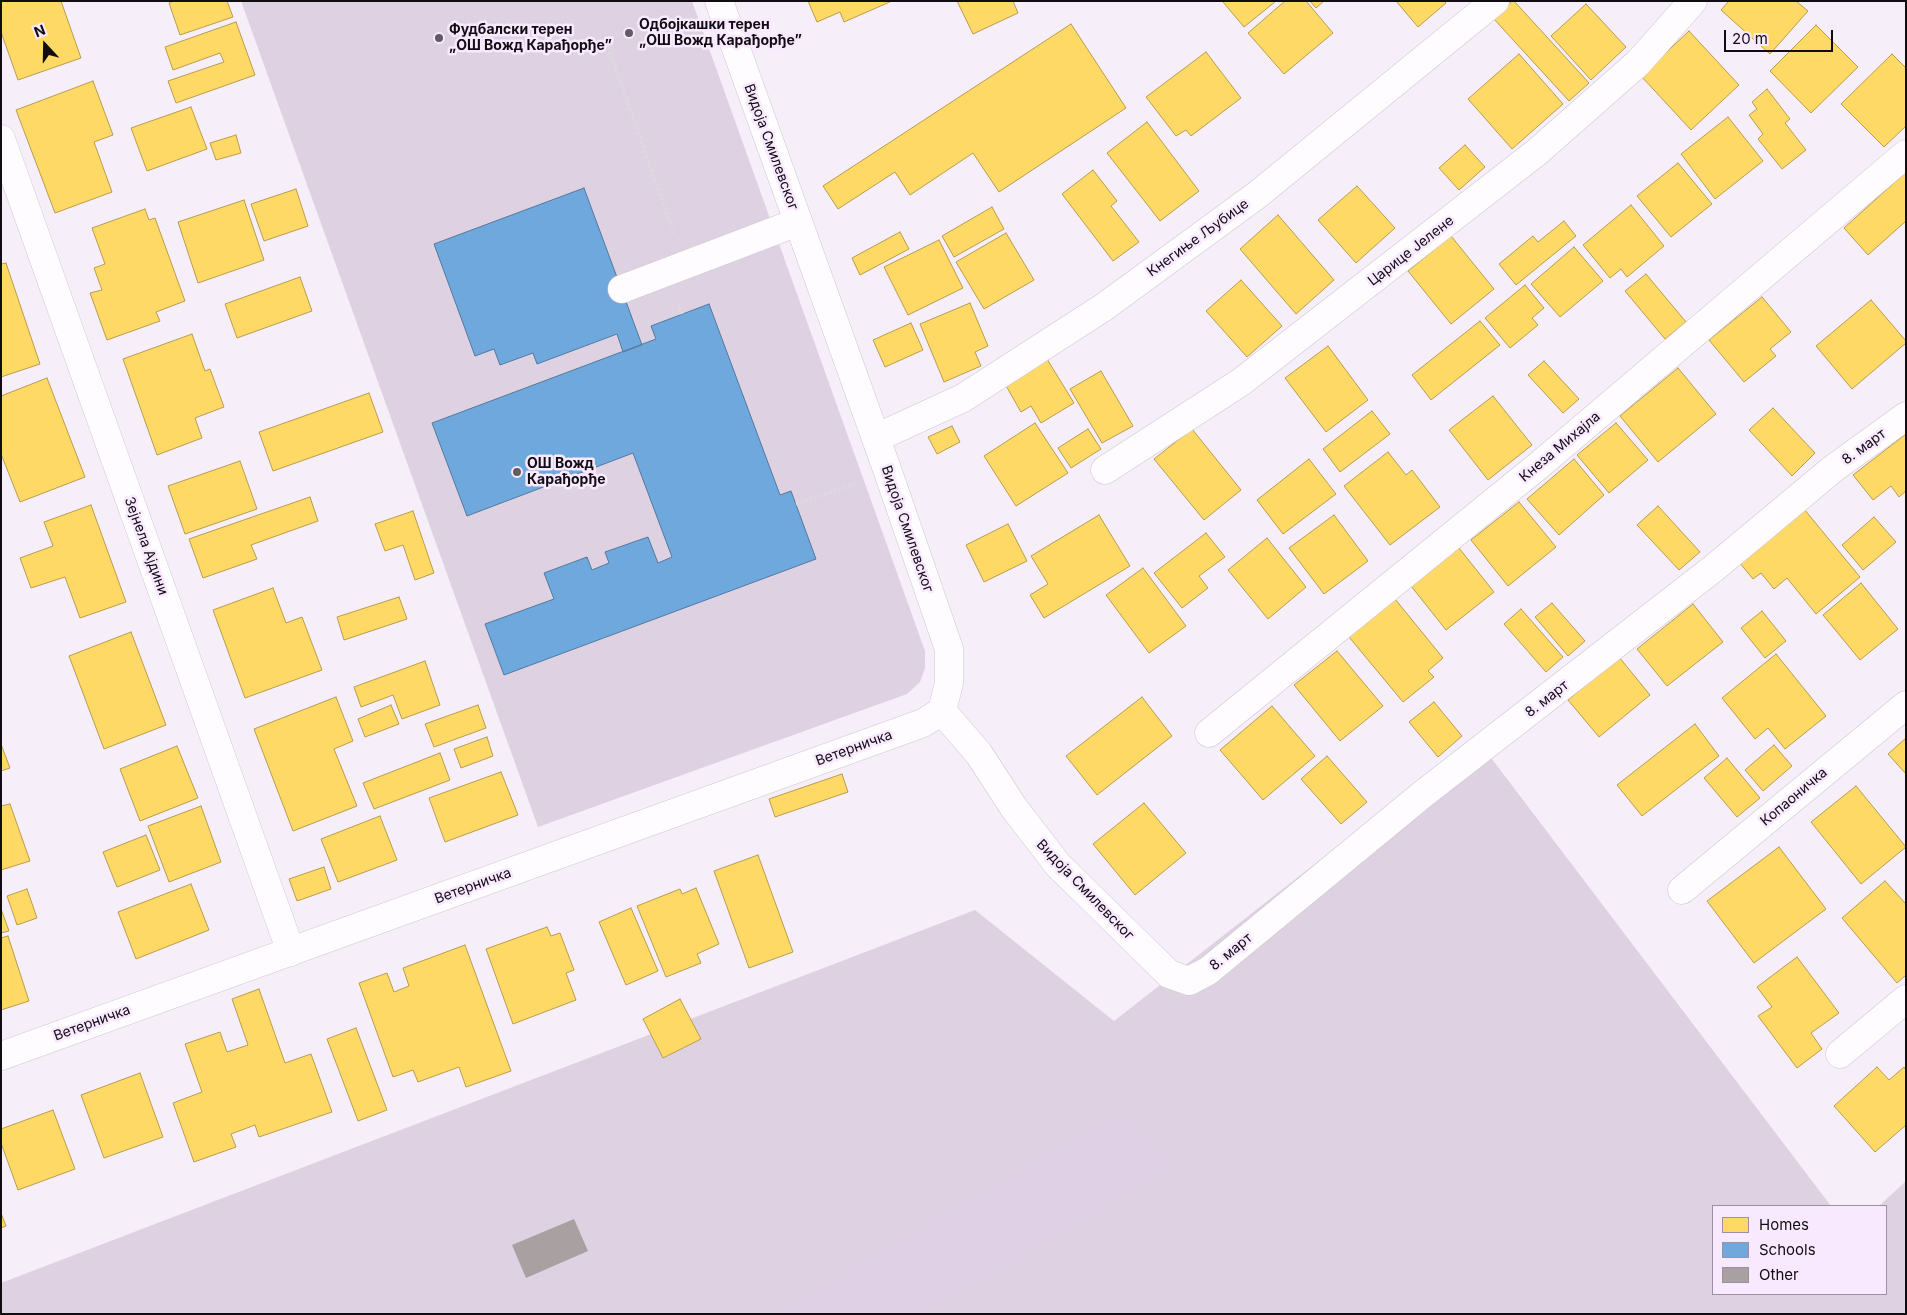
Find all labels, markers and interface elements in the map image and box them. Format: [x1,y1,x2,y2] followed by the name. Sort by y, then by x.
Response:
[639,17,802,49] place label: Одбојкашки терен „ОШ Вожд Карађорђе”
[20,20,70,70] north arrow
[1727,20,1836,52] scale bar
[31,21,47,40] text: N
[449,22,612,54] place label: Фудбалски терен „ОШ Вожд Карађорђе”
[623,27,635,39] marker: Одбојкашки терен „ОШ Вожд Карађорђе”
[1732,29,1768,48] text: 20 m
[433,32,445,44] marker: Фудбалски терен „ОШ Вожд Карађорђе”
[740,82,802,212] street label: Видоја Смилевског
[1144,196,1252,280] street label: Кнегиње Љубице
[1365,212,1457,290] street label: Царице Јелене
[1516,408,1604,486] street label: Кнеза Михајла
[1839,425,1889,469] street label: 8. март
[527,456,605,488] place label: ОШ Вожд Карађорђе
[877,463,937,595] street label: Видоја Смилевског
[511,466,523,478] marker: ОШ Вожд Карађорђе
[120,495,172,597] street label: Зејнела Ајдини
[1522,677,1572,721] street label: 8. март
[813,726,895,770] street label: Ветерничка
[1757,764,1831,830] street label: Копаоничка
[1033,836,1137,944] street label: Видоја Смилевског
[432,864,514,908] street label: Ветерничка
[1206,930,1256,974] street label: 8. март
[51,1001,133,1045] street label: Ветерничка
[1712,1205,1887,1295] legend
[1759,1215,1809,1234] text: Homes
[1759,1240,1816,1259] text: Schools
[1759,1265,1799,1284] text: Other

